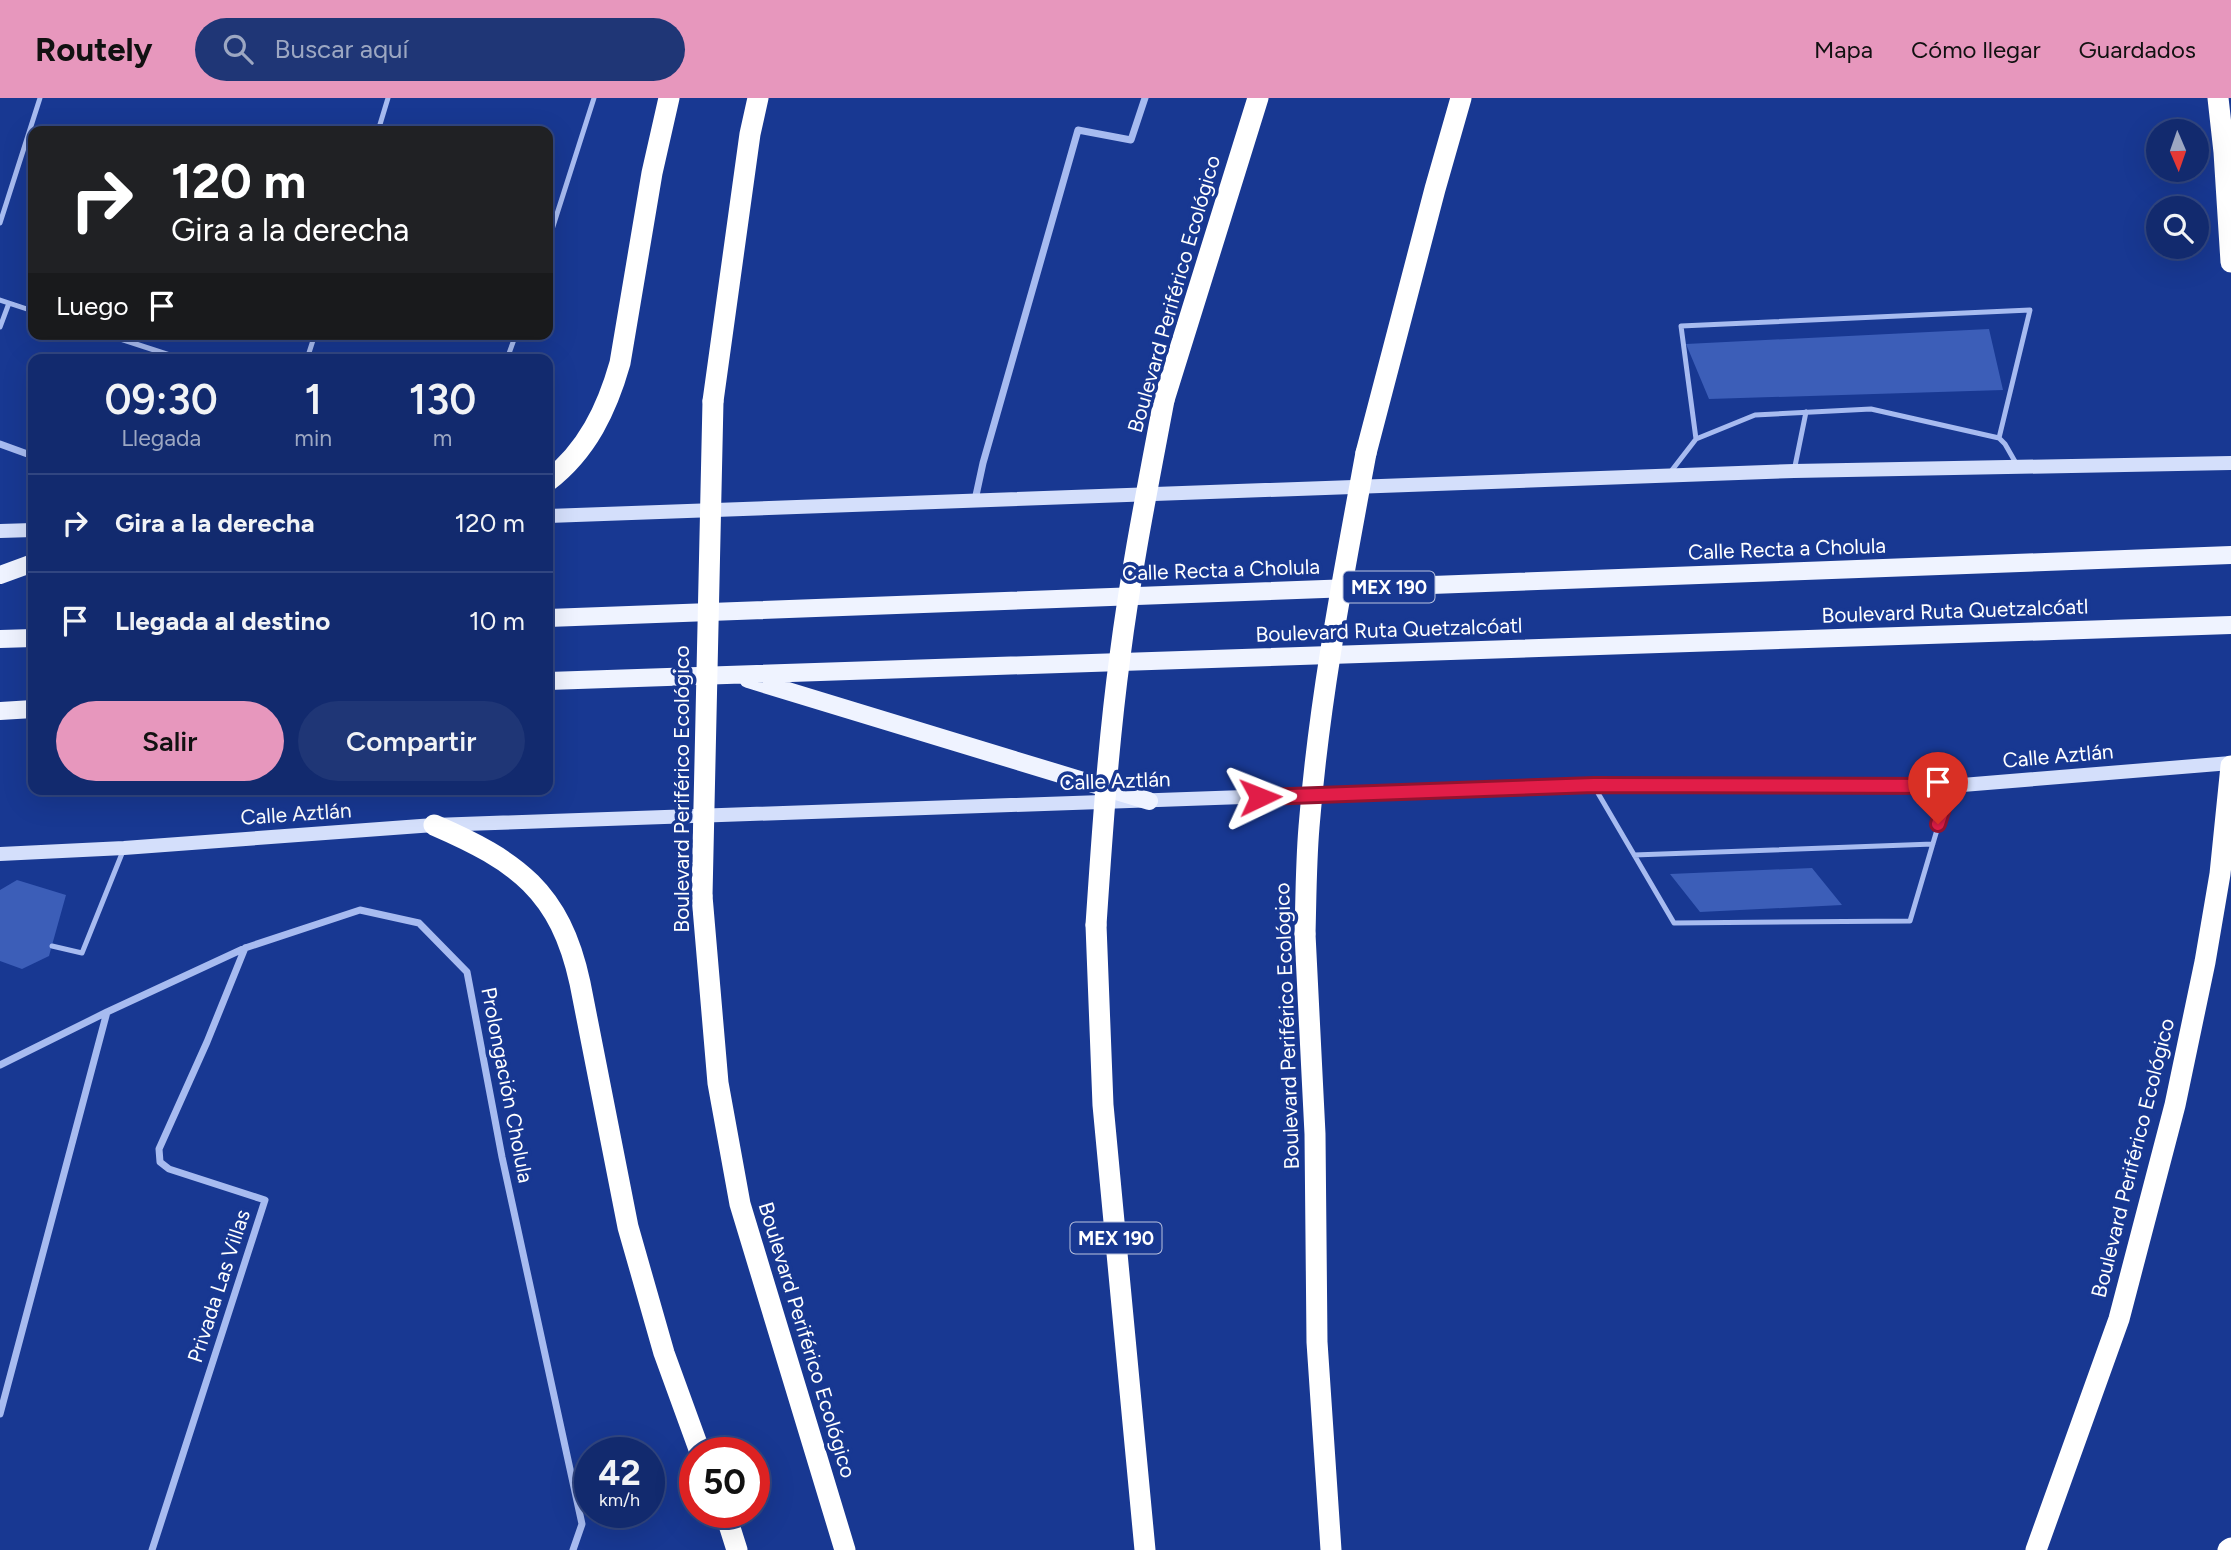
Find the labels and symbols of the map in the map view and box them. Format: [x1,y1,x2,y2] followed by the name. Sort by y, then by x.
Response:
[2146,119,2208,182] north arrow
[1122,152,1225,435] street label: Boulevard Periférico Ecológico
[1688,533,1886,564] street label: Calle Recta a Cholula
[1122,554,1320,585] street label: Calle Recta a Cholula
[1344,572,1434,602] road number: MEX 190
[1821,593,2089,628] street label: Boulevard Ruta Quetzalcóatl
[1255,612,1523,647] street label: Boulevard Ruta Quetzalcóatl
[669,645,694,933] street label: Boulevard Periférico Ecológico
[2001,738,2114,773] street label: Calle Aztlán
[1908,752,1968,824] pin
[1223,760,1297,834] position arrow
[1059,766,1171,795] street label: Calle Aztlán
[240,797,352,830] street label: Calle Aztlán
[1269,882,1304,1170] street label: Boulevard Periférico Ecológico
[476,985,539,1185] street label: Prolongación Cholula
[2086,1015,2179,1300] street label: Boulevard Periférico Ecológico
[754,1199,861,1481] street label: Boulevard Periférico Ecológico
[182,1206,255,1366] street label: Privada Las Villas
[1070,1222,1162,1254] road number: MEX 190
[679,1437,770,1528] speed limit sign: 50

